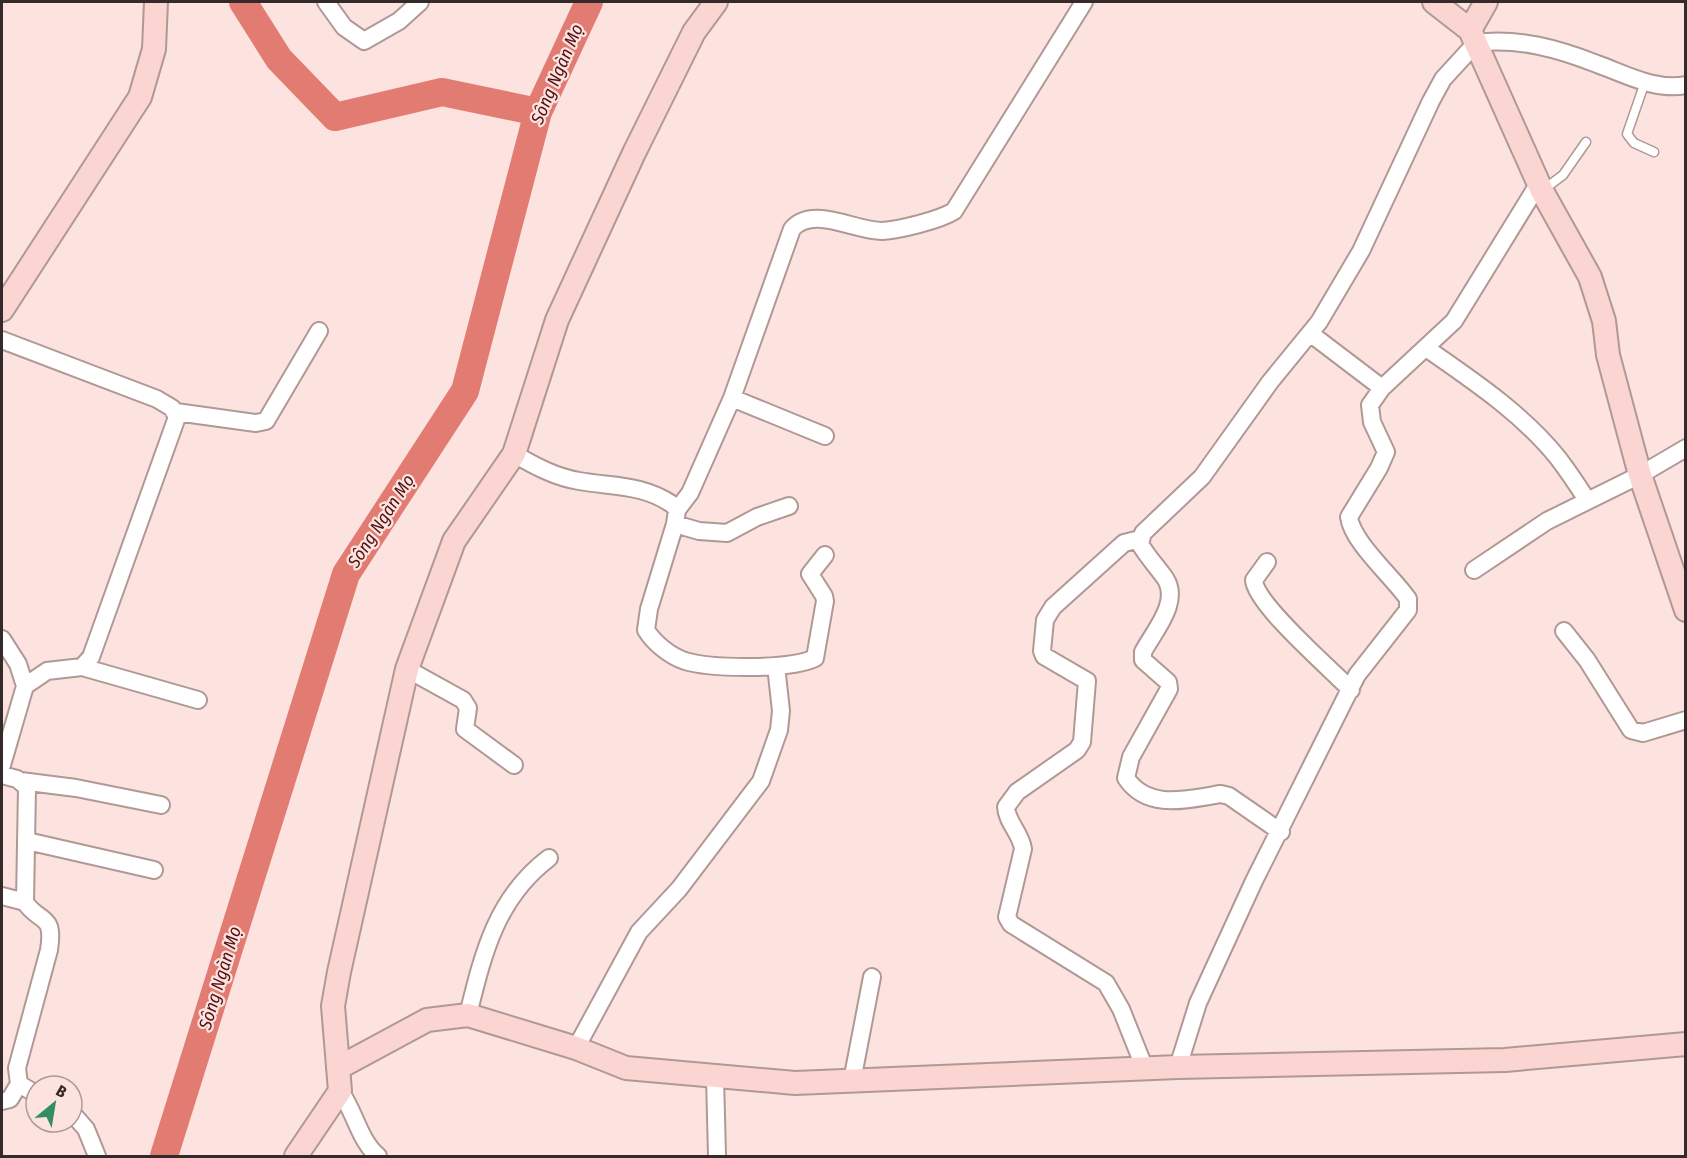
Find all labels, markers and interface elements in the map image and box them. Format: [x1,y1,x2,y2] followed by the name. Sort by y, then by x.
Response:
[526,21,588,128] water label: Sông Ngàn Mọ
[342,470,419,573] water label: Sông Ngàn Mọ
[194,924,246,1033] water label: Sông Ngàn Mọ
[24,1074,84,1134] north arrow
[53,1081,70,1102] text: B

